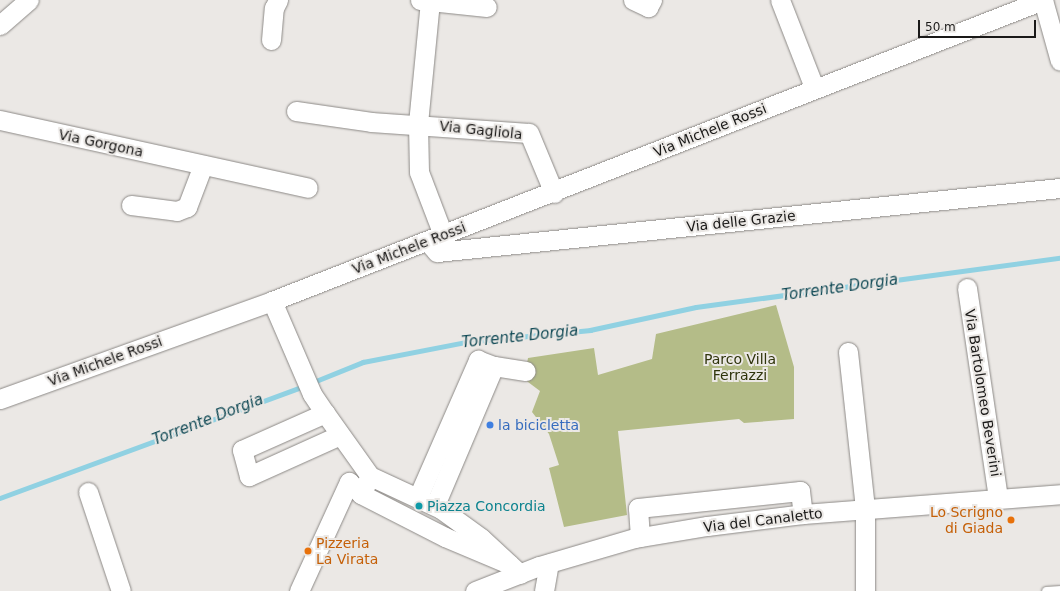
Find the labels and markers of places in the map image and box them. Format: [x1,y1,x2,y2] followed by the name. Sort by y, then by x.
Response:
[498,417,579,433] place label: la bicicletta
[485,420,495,430] marker: la bicicletta
[427,498,546,514] place label: Piazza Concordia
[414,501,424,511] marker: Piazza Concordia
[930,504,1003,536] place label: Lo Scrigno di Giada
[1006,515,1016,525] marker: Lo Scrigno di Giada
[316,535,378,568] place label: Pizzeria La Virata
[303,546,313,556] marker: Pizzeria La Virata

